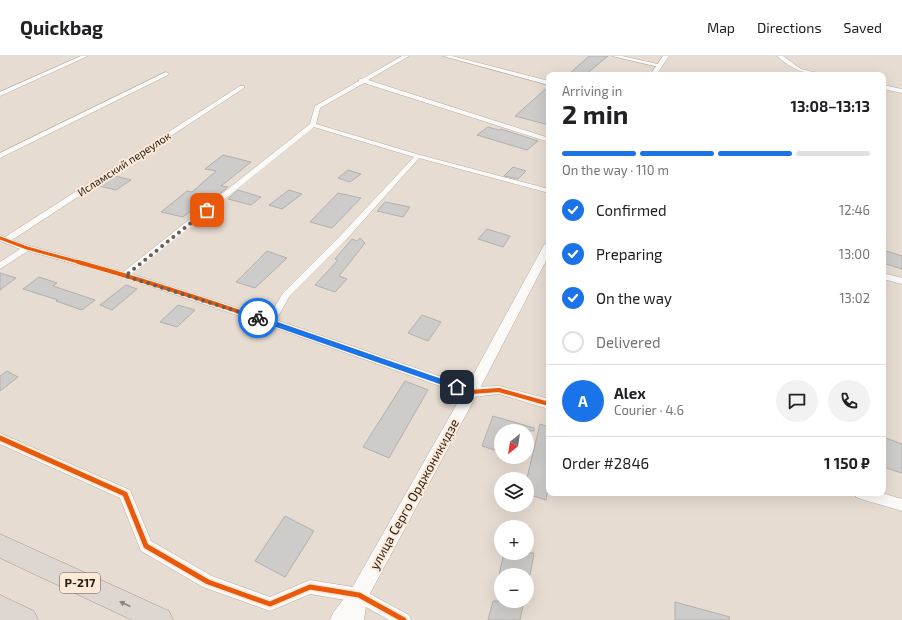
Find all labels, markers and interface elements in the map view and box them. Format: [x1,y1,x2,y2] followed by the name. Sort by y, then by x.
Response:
[20,16,103,39] text: Quickbag
[707,19,735,36] text: Map
[757,19,822,36] text: Directions
[844,19,882,36] text: Saved
[562,83,622,99] text: Arriving in
[791,97,870,115] text: 13:08–13:13
[562,98,628,129] text: 2 min
[75,129,173,199] street label: Исламский переулок
[562,162,669,178] text: On the way · 110 m
[190,193,224,227] pin
[196,199,218,221] icon: bag
[562,199,584,221] icon: check
[596,201,667,219] text: Confirmed
[839,202,870,218] text: 12:46
[562,243,584,265] icon: check
[596,245,662,263] text: Preparing
[839,246,870,262] text: 13:00
[562,287,584,309] icon: check
[596,289,672,307] text: On the way
[839,290,870,306] text: 13:02
[238,298,278,338] courier
[247,307,269,329] icon: bike
[596,333,661,351] text: Delivered
[440,370,474,404] pin
[446,376,468,398] icon: home
[776,380,818,422] button: chat
[828,380,870,422] button: phone
[614,384,646,402] text: Alex
[578,392,588,410] text: A
[614,402,684,418] text: Courier · 4.6
[366,416,462,572] street label: улица Серго Орджоникидзе
[494,424,534,464] north arrow
[494,424,534,608] map controls
[562,454,649,472] text: Order #2846
[824,454,870,472] text: 1 150 ₽
[494,472,534,512] button: layers
[494,520,534,560] button: +
[494,568,534,608] button: −
[60,573,100,593] road number: Р-217
[119,601,130,607] one-way arrow

